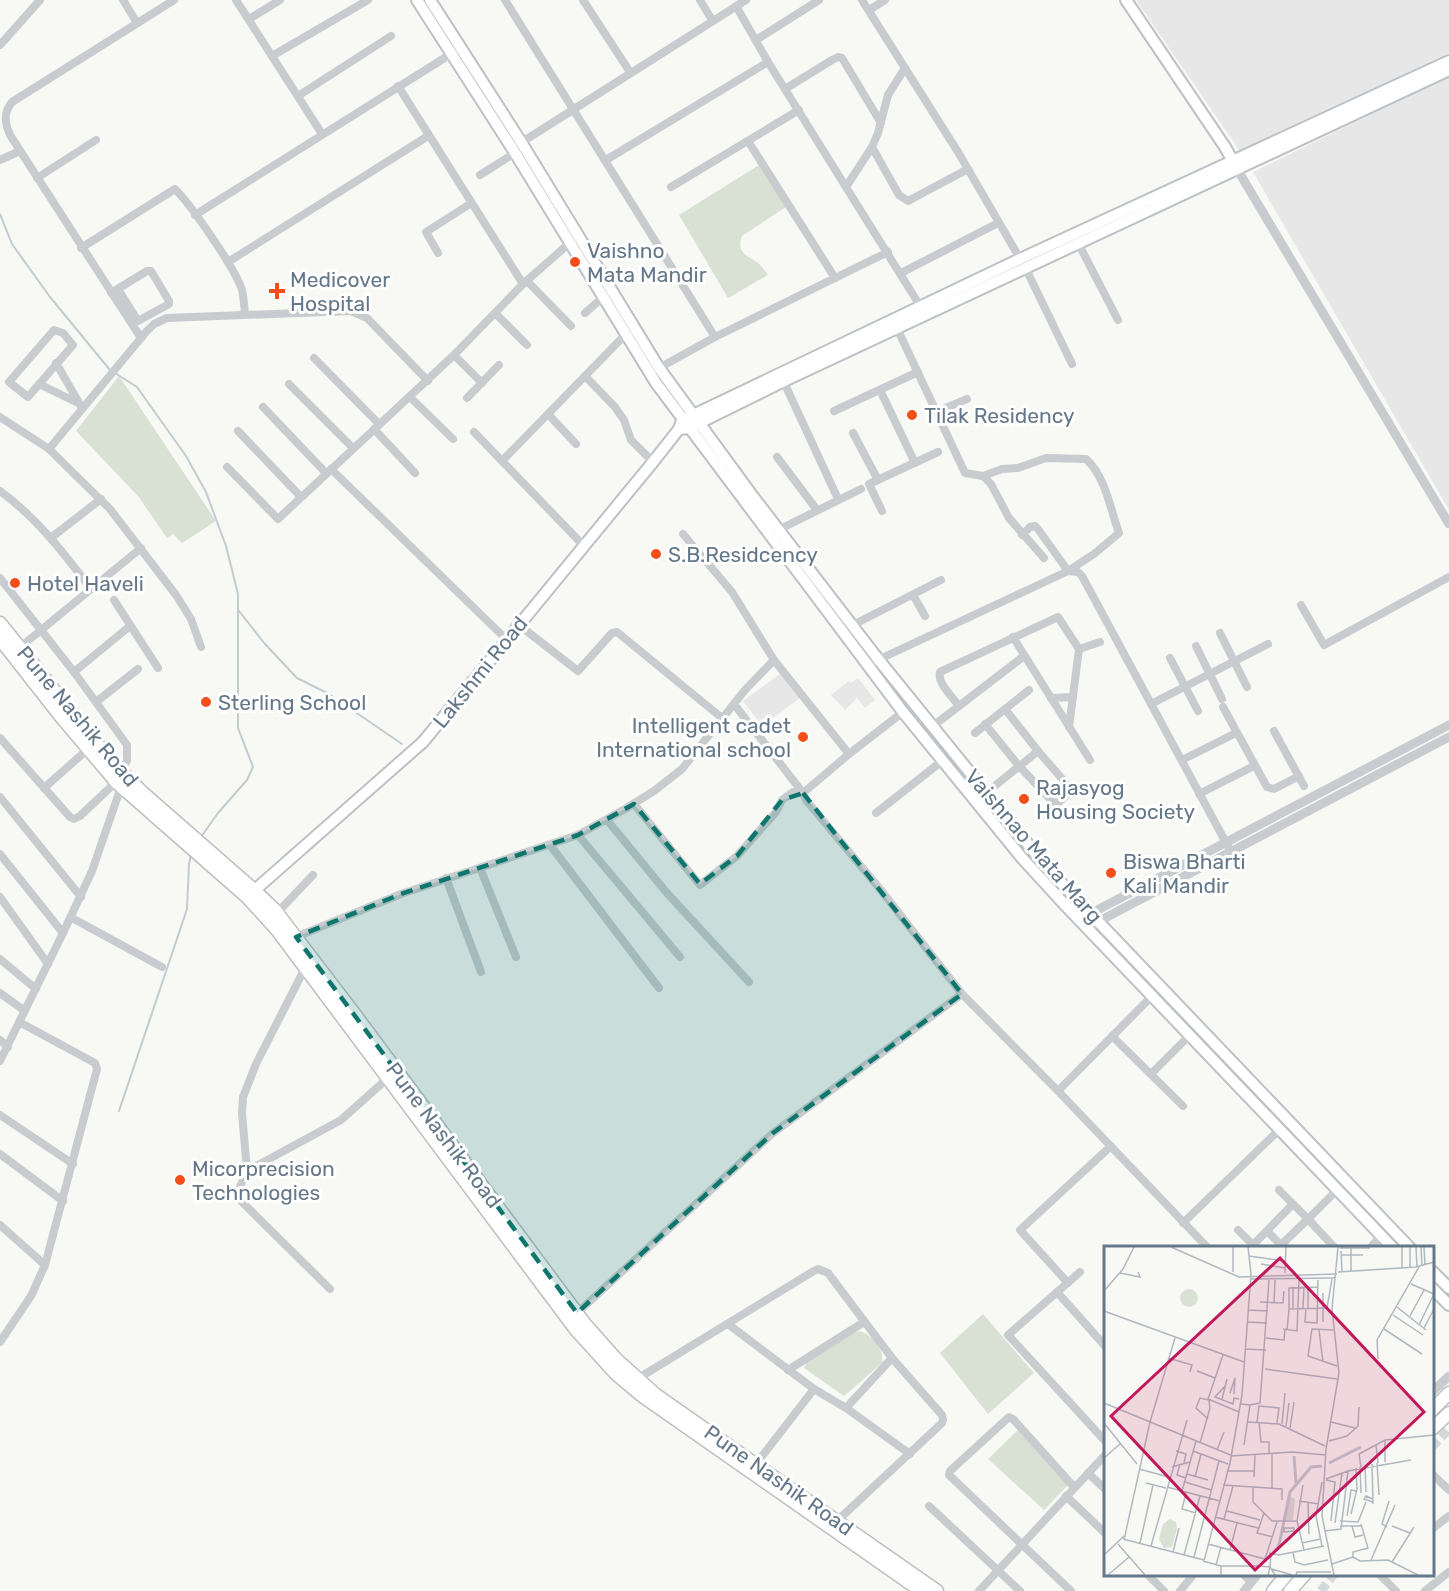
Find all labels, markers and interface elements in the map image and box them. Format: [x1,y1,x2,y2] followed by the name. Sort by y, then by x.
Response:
[587,238,707,287] place label: Vaishno Mata Mandir
[568,255,582,269] marker: Vaishno Mata Mandir
[290,267,390,316] place label: Medicover Hospital
[268,282,286,300] marker: Medicover Hospital
[924,403,1075,428] place label: Tilak Residency
[905,408,919,422] marker: Tilak Residency
[668,542,818,567] place label: S.B.Residcency
[649,547,663,561] marker: S.B.Residcency
[27,571,144,596] place label: Hotel Haveli
[8,576,22,590] marker: Hotel Haveli
[427,611,533,733] street label: Lakshmi Road
[12,641,144,791] street label: Pune Nashik Road
[218,690,366,715] place label: Sterling School
[199,695,213,709] marker: Sterling School
[596,713,791,762] place label: Intelligent cadet International school
[796,730,810,744] marker: Intelligent cadet International school
[960,764,1108,928] street label: Vaishnao Mata Marg
[1036,775,1196,824] place label: Rajasyog Housing Society
[1017,792,1031,806] marker: Rajasyog Housing Society
[1123,849,1245,898] place label: Biswa Bharti Kali Mandir
[1104,866,1118,880] marker: Biswa Bharti Kali Mandir
[381,1057,507,1213] street label: Pune Nashik Road
[192,1156,335,1205] place label: Micorprecision Technologies
[173,1173,187,1187] marker: Micorprecision Technologies
[1104,1246,1434,1576] inset map
[700,1419,858,1541] street label: Pune Nashik Road

